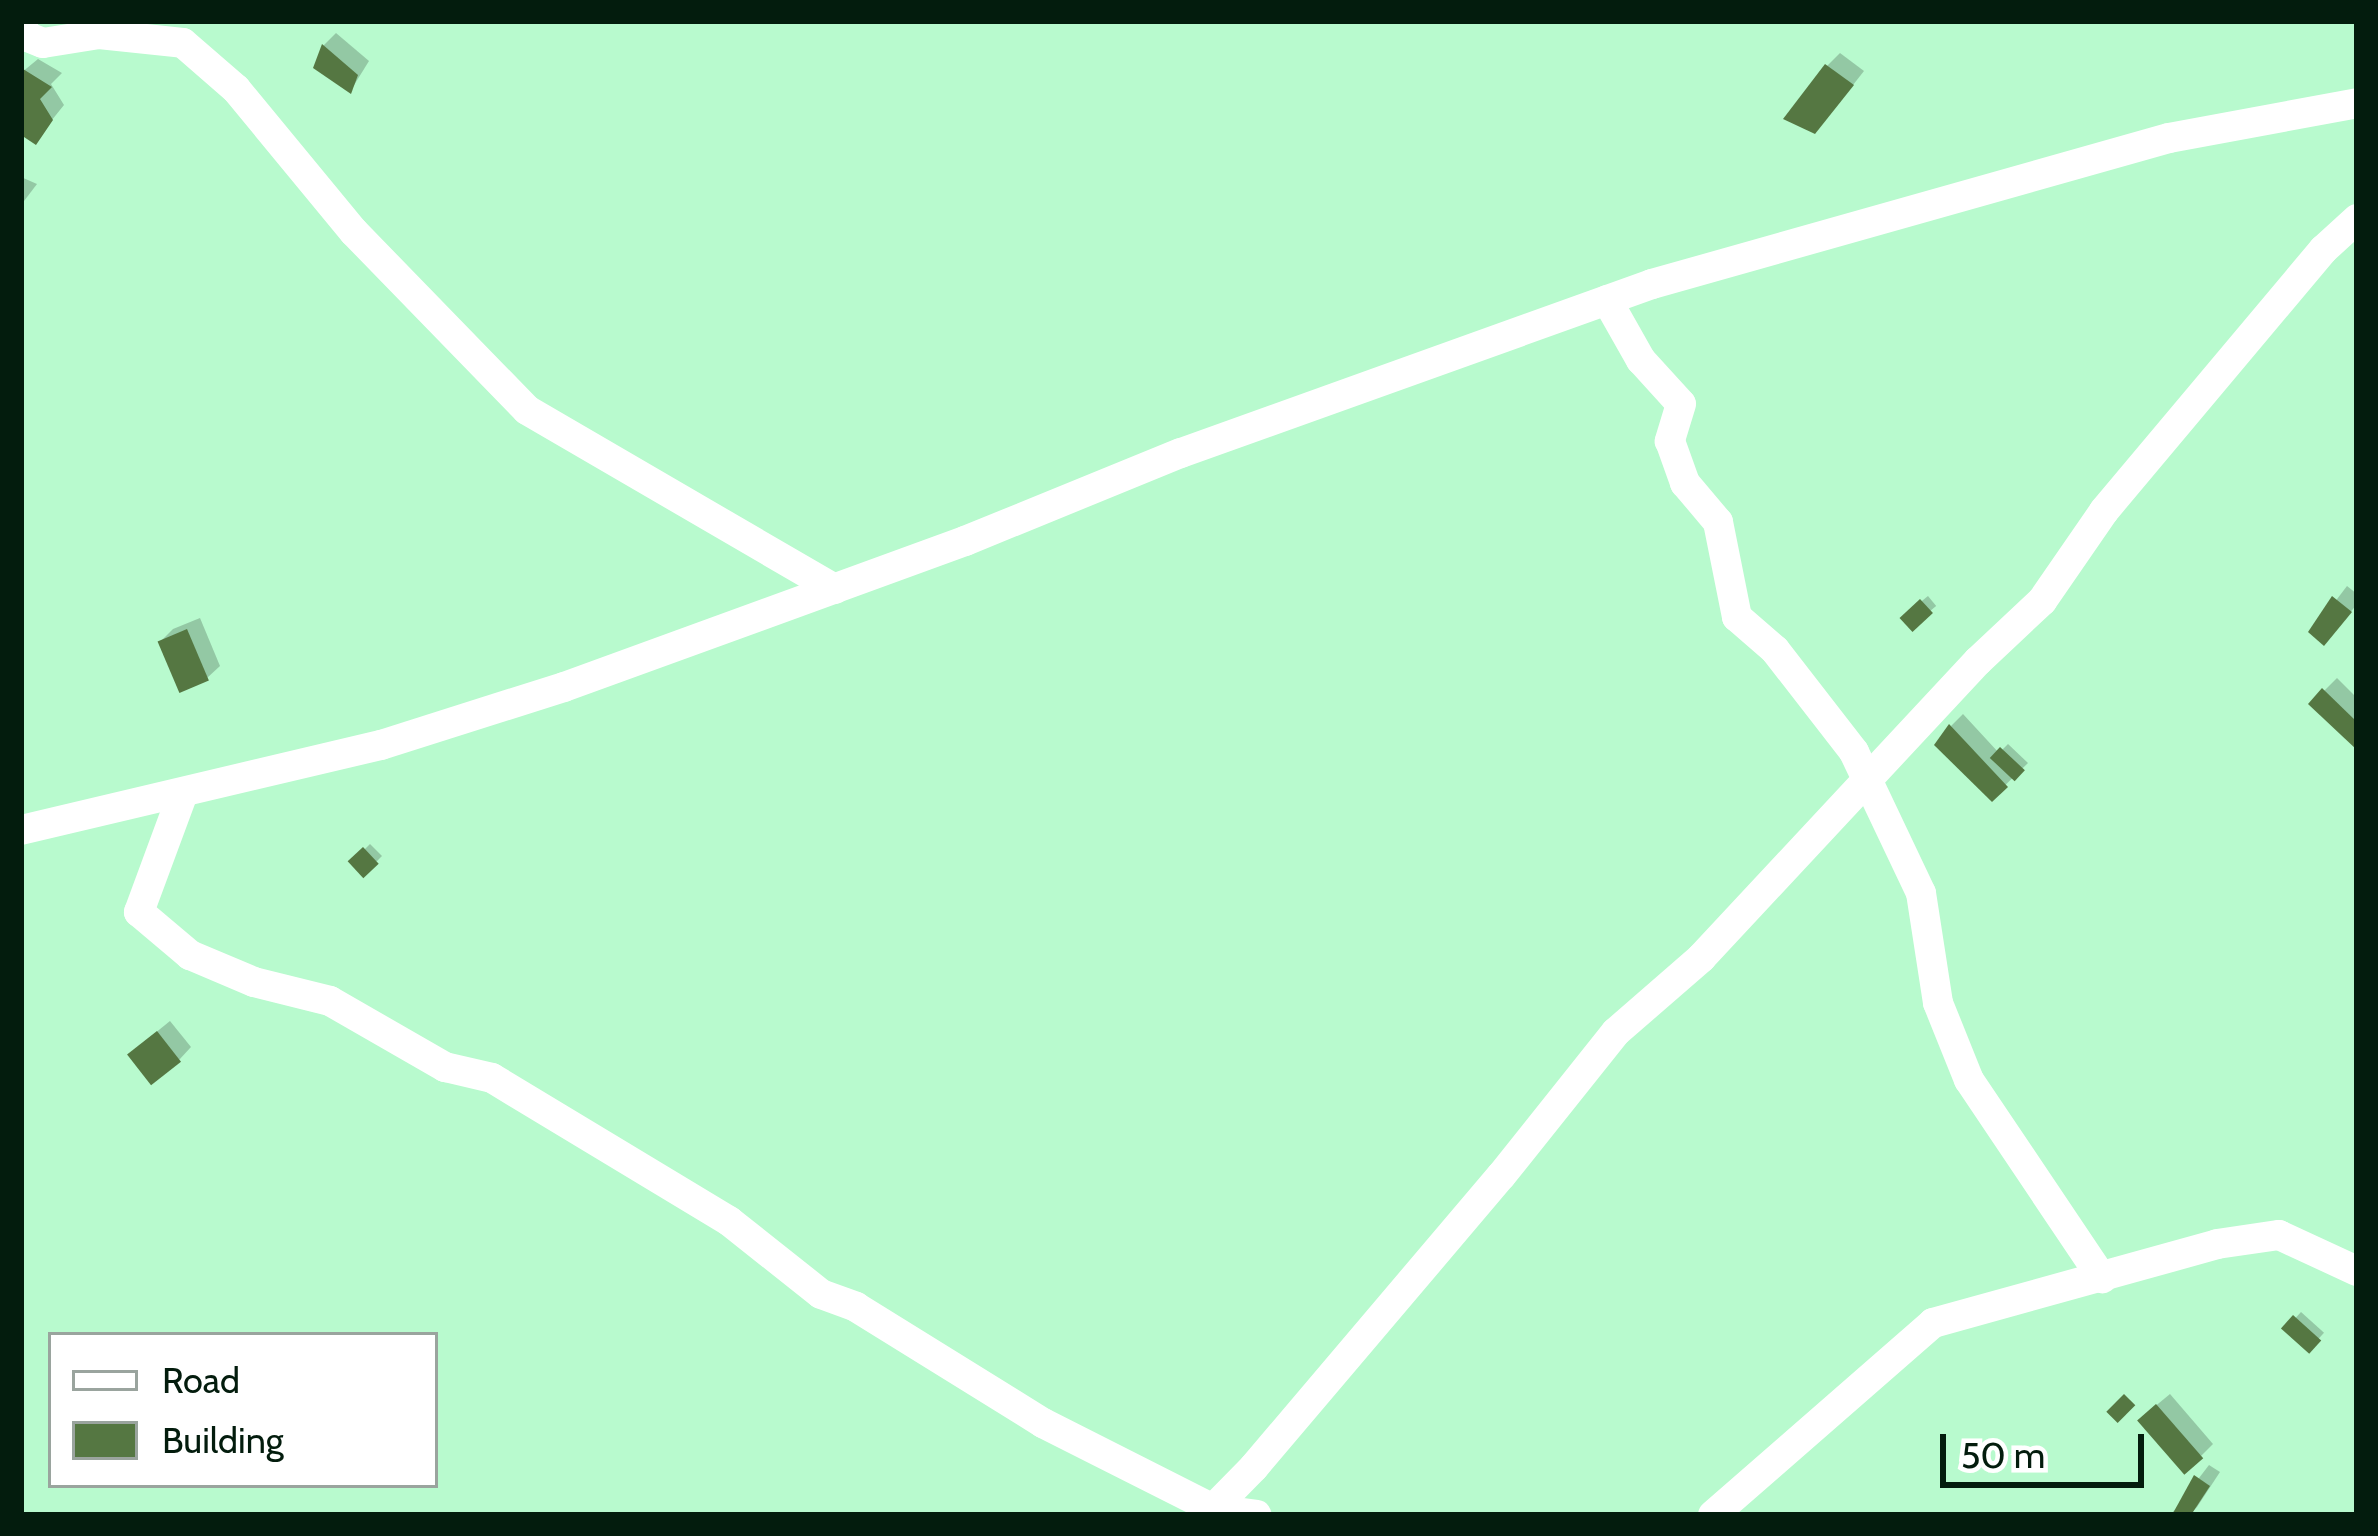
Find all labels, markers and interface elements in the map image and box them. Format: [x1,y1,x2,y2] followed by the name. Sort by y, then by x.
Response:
[48,1332,438,1488] legend
[162,1358,240,1402] text: Road
[1946,1410,2150,1484] scale bar
[162,1418,284,1462] text: Building
[1961,1433,2045,1477] text: 50 m

